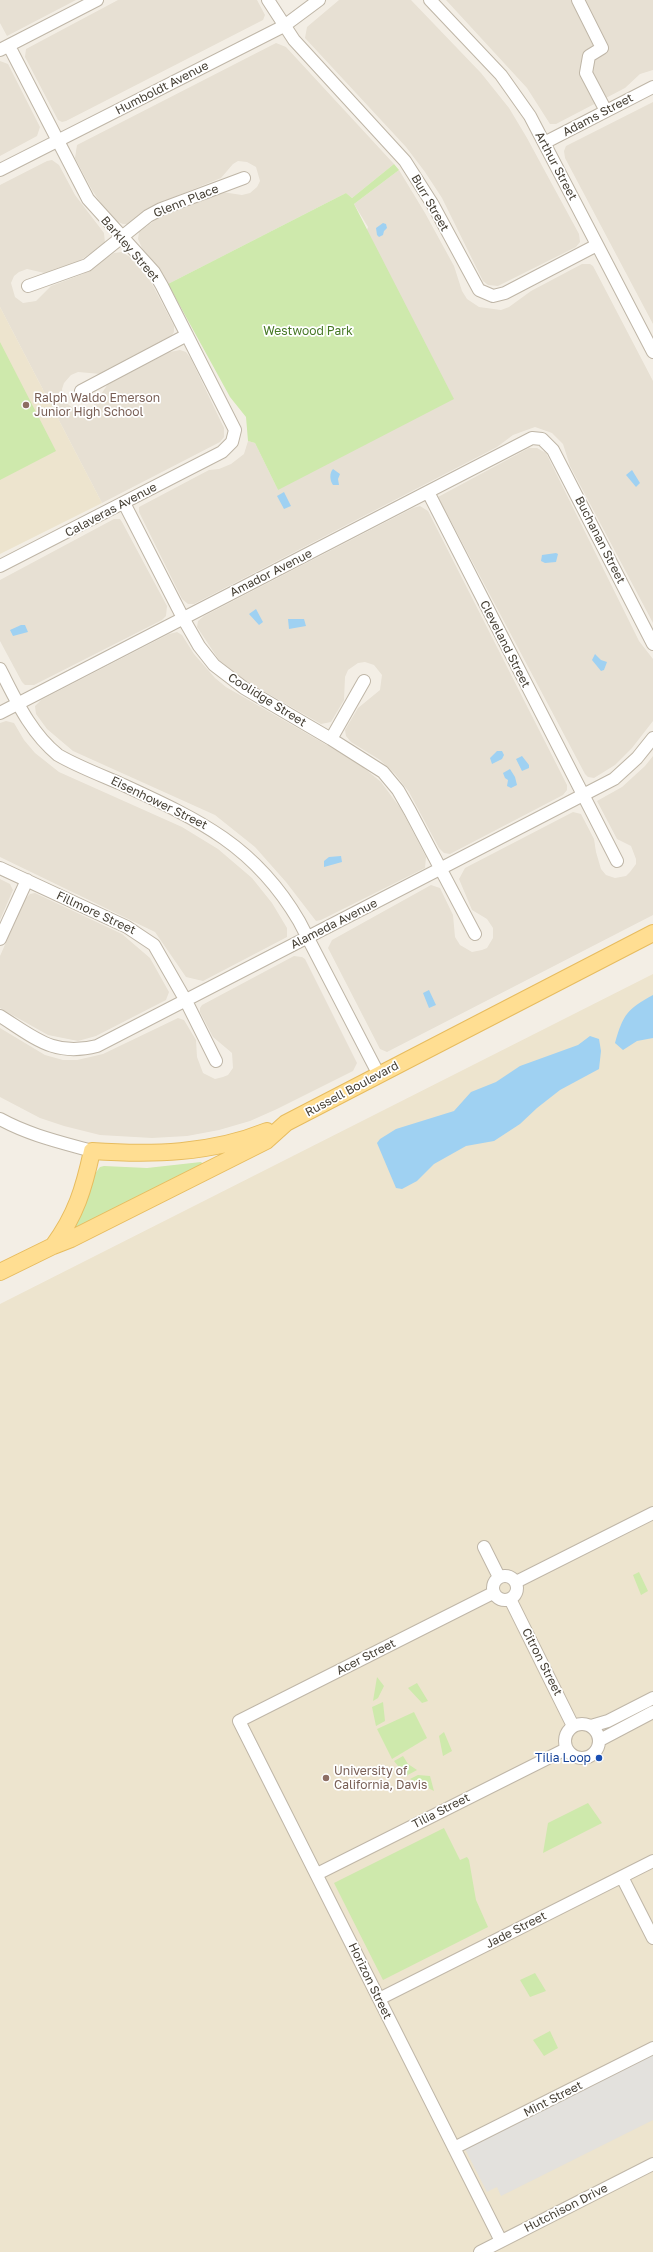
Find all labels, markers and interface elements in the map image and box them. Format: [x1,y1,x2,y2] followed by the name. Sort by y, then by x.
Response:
[113,58,211,118] street label: Humboldt Avenue
[560,90,636,140] street label: Adams Street
[532,129,580,203] street label: Arthur Street
[408,172,452,234] street label: Burr Street
[151,181,221,221] street label: Glenn Place
[98,213,162,285] street label: Barkley Street
[263,324,353,338] park label: Westwood Park
[34,391,160,419] place label: Ralph Waldo Emerson Junior High School
[21,400,31,410] marker: Ralph Waldo Emerson Junior High School
[63,480,159,540] street label: Calaveras Avenue
[572,494,628,586] street label: Buchanan Street
[228,546,314,600] street label: Amador Avenue
[477,598,533,690] street label: Cleveland Street
[225,670,309,730] street label: Coolidge Street
[108,773,210,833] street label: Eisenhower Street
[54,888,138,938] street label: Fillmore Street
[288,896,380,952] street label: Alameda Avenue
[303,1058,401,1120] street label: Russell Boulevard
[519,1626,565,1698] street label: Citron Street
[334,1636,398,1678] street label: Acer Street
[535,1751,591,1765] place label: Tilia Loop
[594,1753,604,1763] marker: Tilia Loop
[334,1764,427,1792] place label: University of California, Davis
[321,1773,331,1783] marker: University of California, Davis
[410,1790,472,1832] street label: Tilia Street
[483,1909,549,1951] street label: Jade Street
[345,1940,395,2022] street label: Horizon Street
[521,2078,585,2120] street label: Mint Street
[522,2181,610,2235] street label: Hutchison Drive

